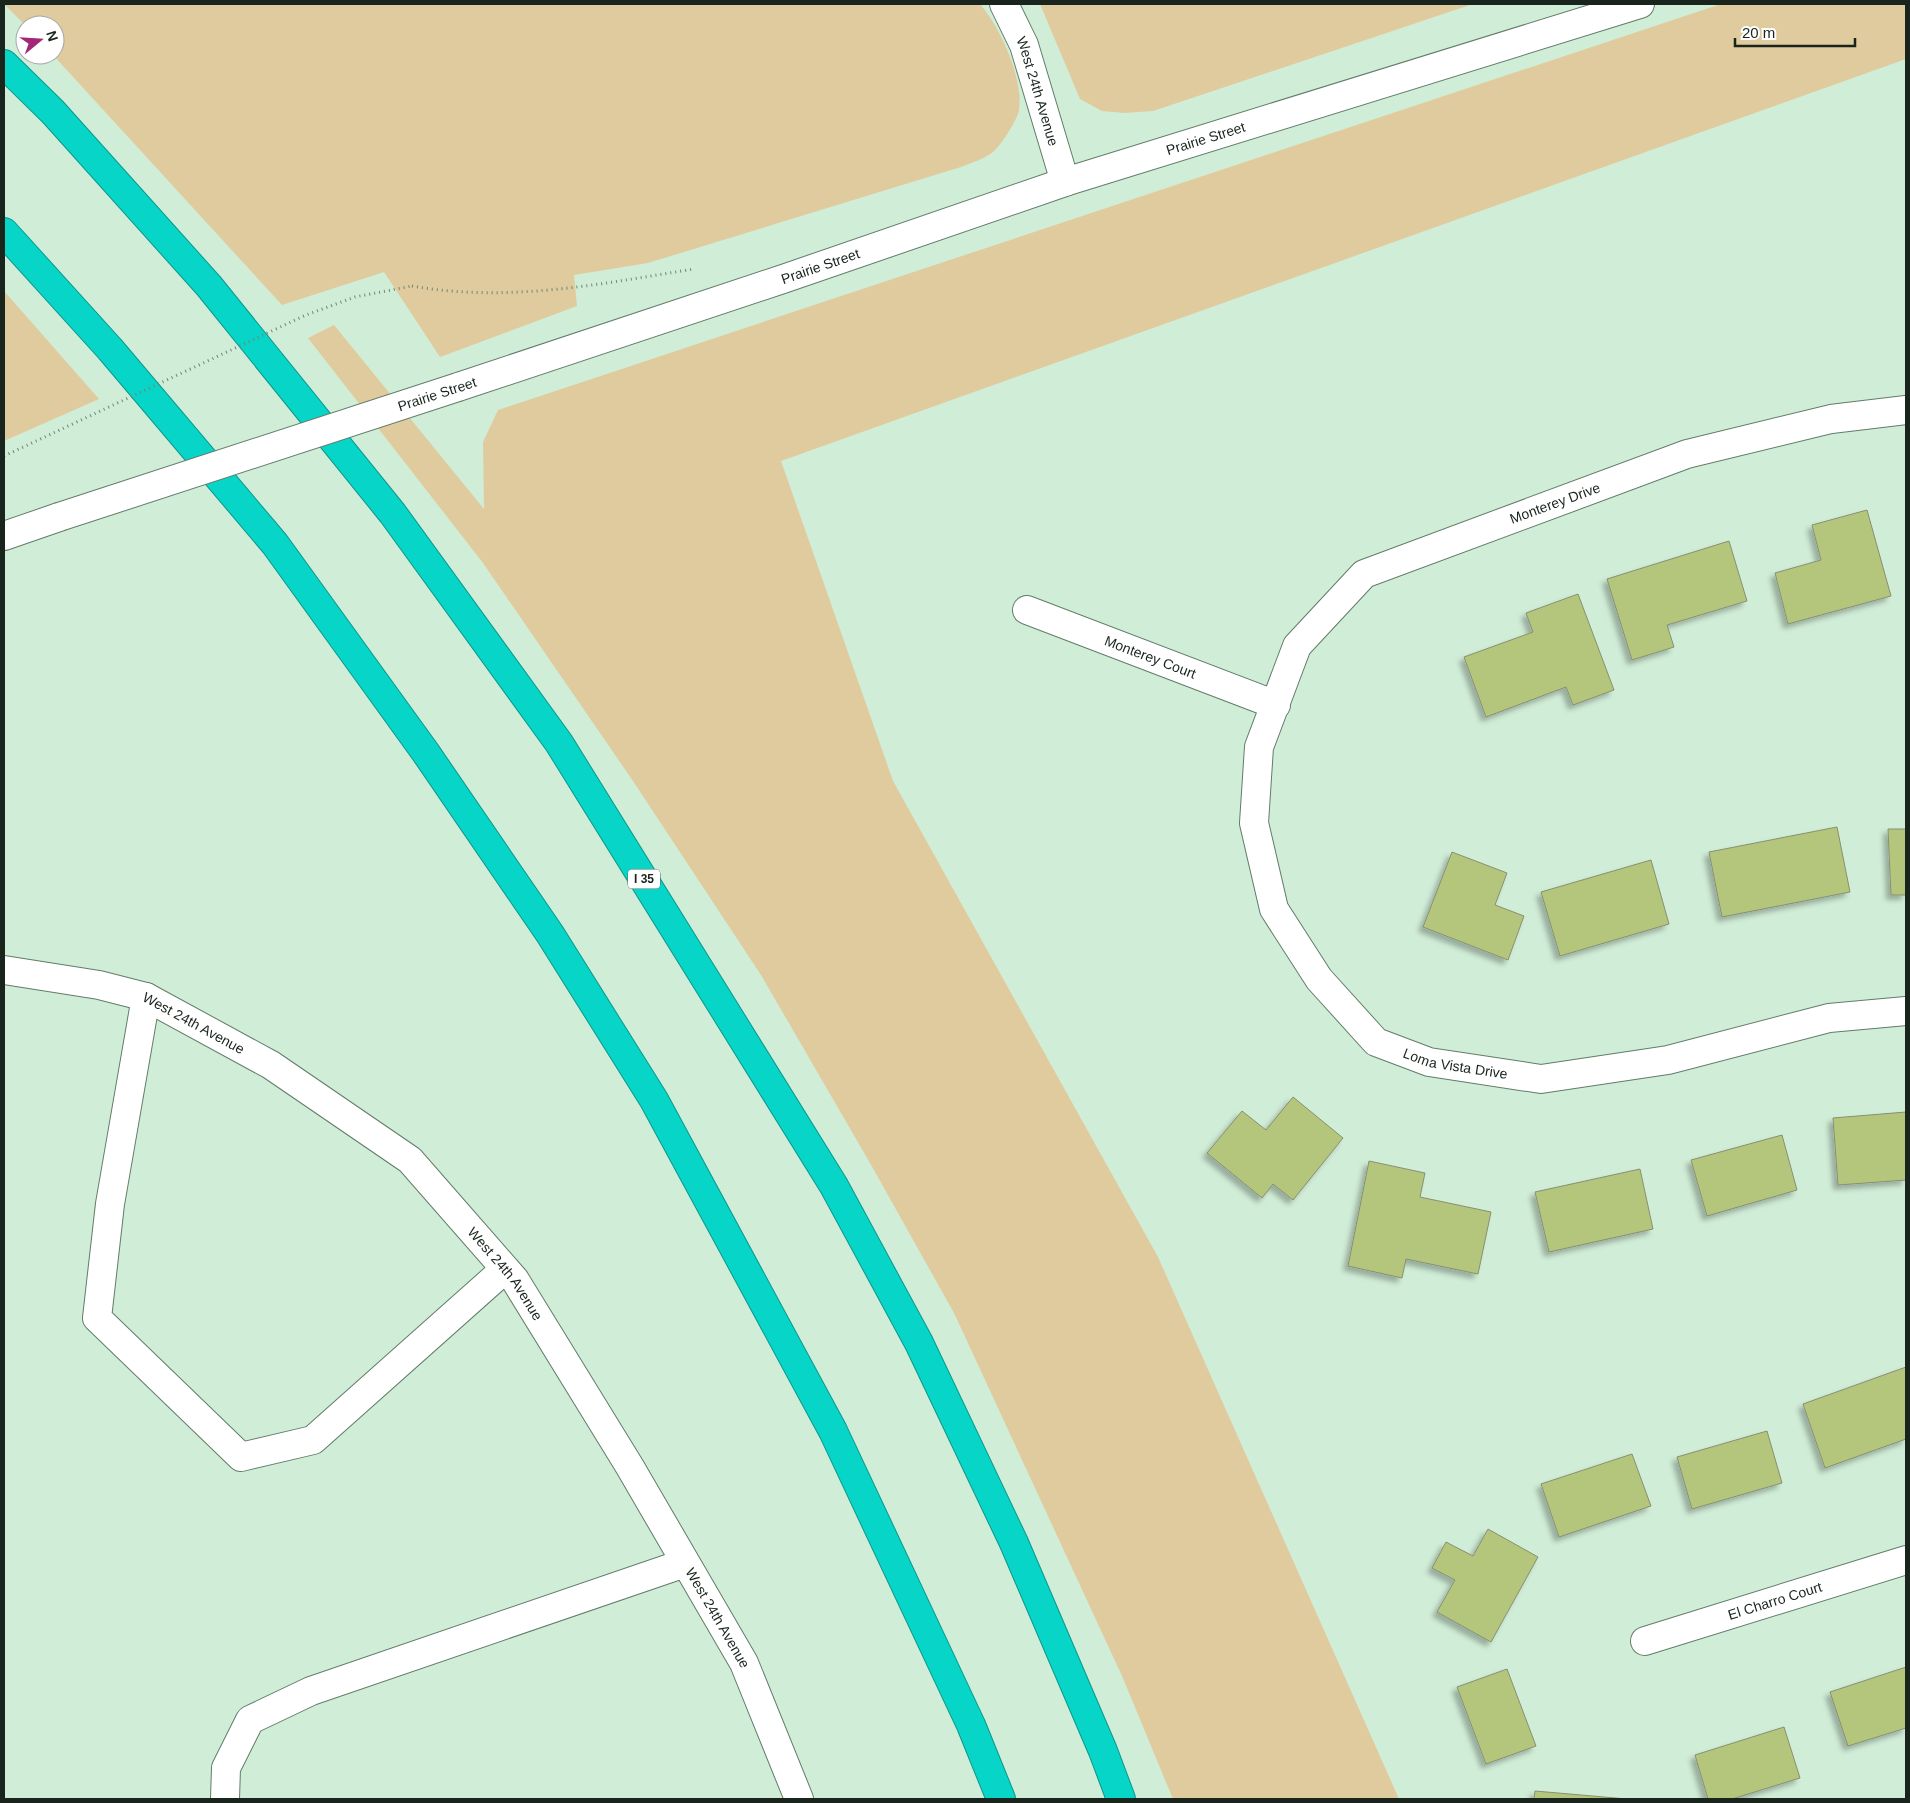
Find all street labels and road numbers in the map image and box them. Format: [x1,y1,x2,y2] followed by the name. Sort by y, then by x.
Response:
[1013,34,1062,148] street label: West 24th Avenue
[1164,119,1247,158] street label: Prairie Street
[779,245,862,287] street label: Prairie Street
[396,374,478,414] street label: Prairie Street
[1508,479,1603,527] street label: Monterey Drive
[1102,632,1198,682] street label: Monterey Court
[628,870,660,889] road number: I 35
[140,989,247,1057] street label: West 24th Avenue
[1401,1045,1509,1082] street label: Loma Vista Drive
[465,1224,546,1323] street label: West 24th Avenue
[682,1565,753,1670] street label: West 24th Avenue
[1726,1579,1824,1623] street label: El Charro Court

